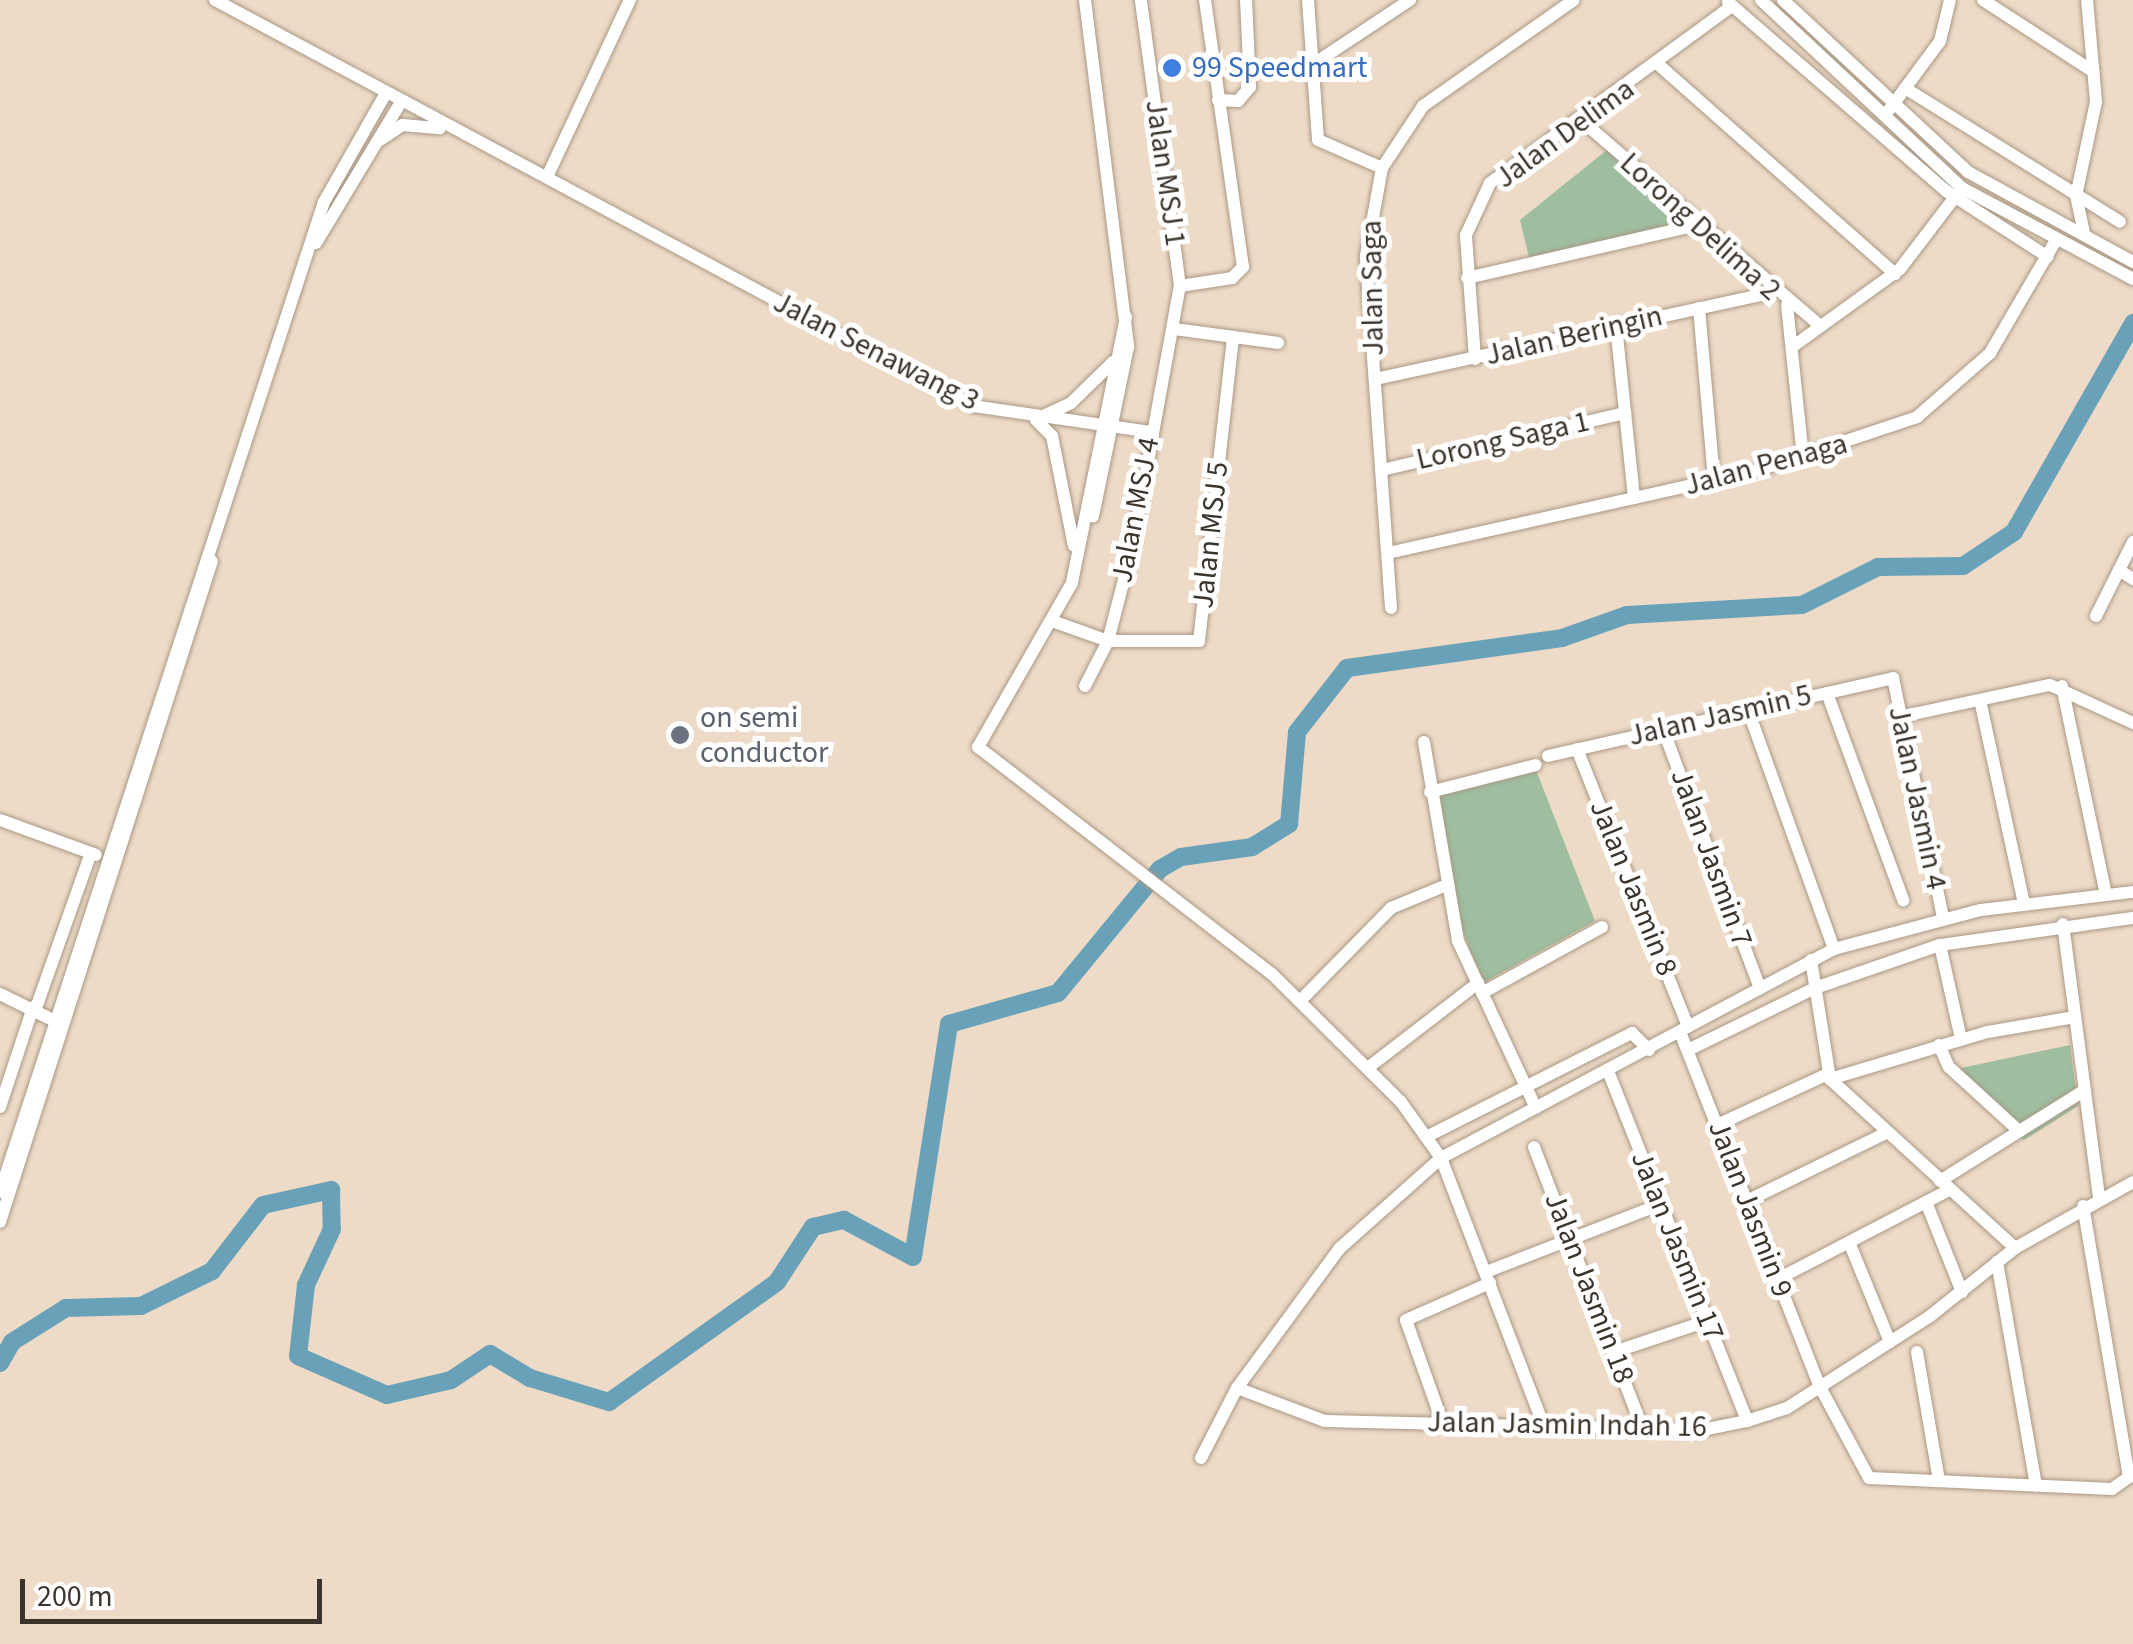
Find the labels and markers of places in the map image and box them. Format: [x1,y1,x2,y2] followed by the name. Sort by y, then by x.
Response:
[1192,50,1367,86] place label: 99 Speedmart
[1161,57,1183,79] marker: 99 Speedmart
[700,700,828,770] place label: on semi conductor
[669,724,691,746] marker: on semi conductor

